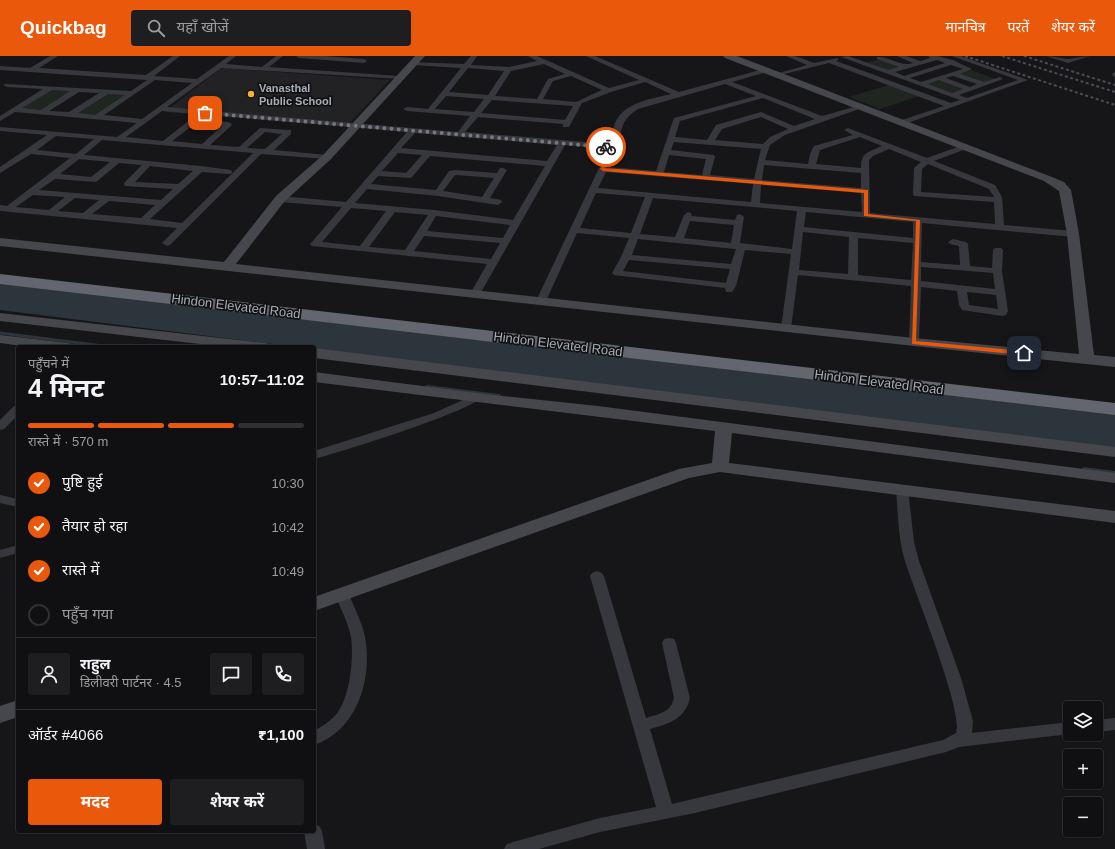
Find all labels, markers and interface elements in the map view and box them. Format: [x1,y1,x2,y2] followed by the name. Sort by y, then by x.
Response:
[131,10,411,46] search box
[20,17,107,38] text: Quickbag
[145,17,167,39] icon: search
[177,18,229,35] text: यहाँ खोजें
[946,19,986,35] text: मानचित्र
[1008,19,1029,35] text: परतें
[1051,19,1095,35] text: शेयर करें
[259,82,332,107] place label: Vanasthal Public School
[246,89,256,99] marker: Vanasthal Public School
[188,96,222,130] pin
[194,102,216,124] icon: bag
[586,127,626,167] courier
[595,136,617,158] icon: bike
[171,291,301,321] street label: Hindon Elevated Road
[493,329,623,359] street label: Hindon Elevated Road
[1007,336,1041,370] pin
[1013,342,1035,364] icon: home
[28,356,69,371] text: पहुँचने में
[814,367,944,397] street label: Hindon Elevated Road
[220,371,304,388] text: 10:57–11:02
[28,373,104,403] text: 4 मिनट
[28,434,108,449] text: रास्ते में · 570 m
[28,472,50,494] icon: check
[62,473,103,490] text: पुष्टि हुई
[271,476,304,491] text: 10:30
[28,516,50,538] icon: check
[62,517,127,534] text: तैयार हो रहा
[271,520,304,535] text: 10:42
[28,560,50,582] icon: check
[62,561,100,578] text: रास्ते में
[271,564,304,579] text: 10:49
[62,605,113,622] text: पहुँच गया
[28,653,70,695] button: person
[210,653,252,695] button: chat
[262,653,304,695] button: phone
[80,655,111,672] text: राहुल
[80,675,182,690] text: डिलीवरी पार्टनर · 4.5
[1063,701,1103,837] map controls
[1063,701,1103,741] button: layers
[28,726,103,743] text: ऑर्डर #4066
[258,726,304,743] text: ₹1,100
[1063,749,1103,789] button: +
[28,779,162,825] button: मदद
[170,779,304,825] button: शेयर करें
[1063,797,1103,837] button: −

